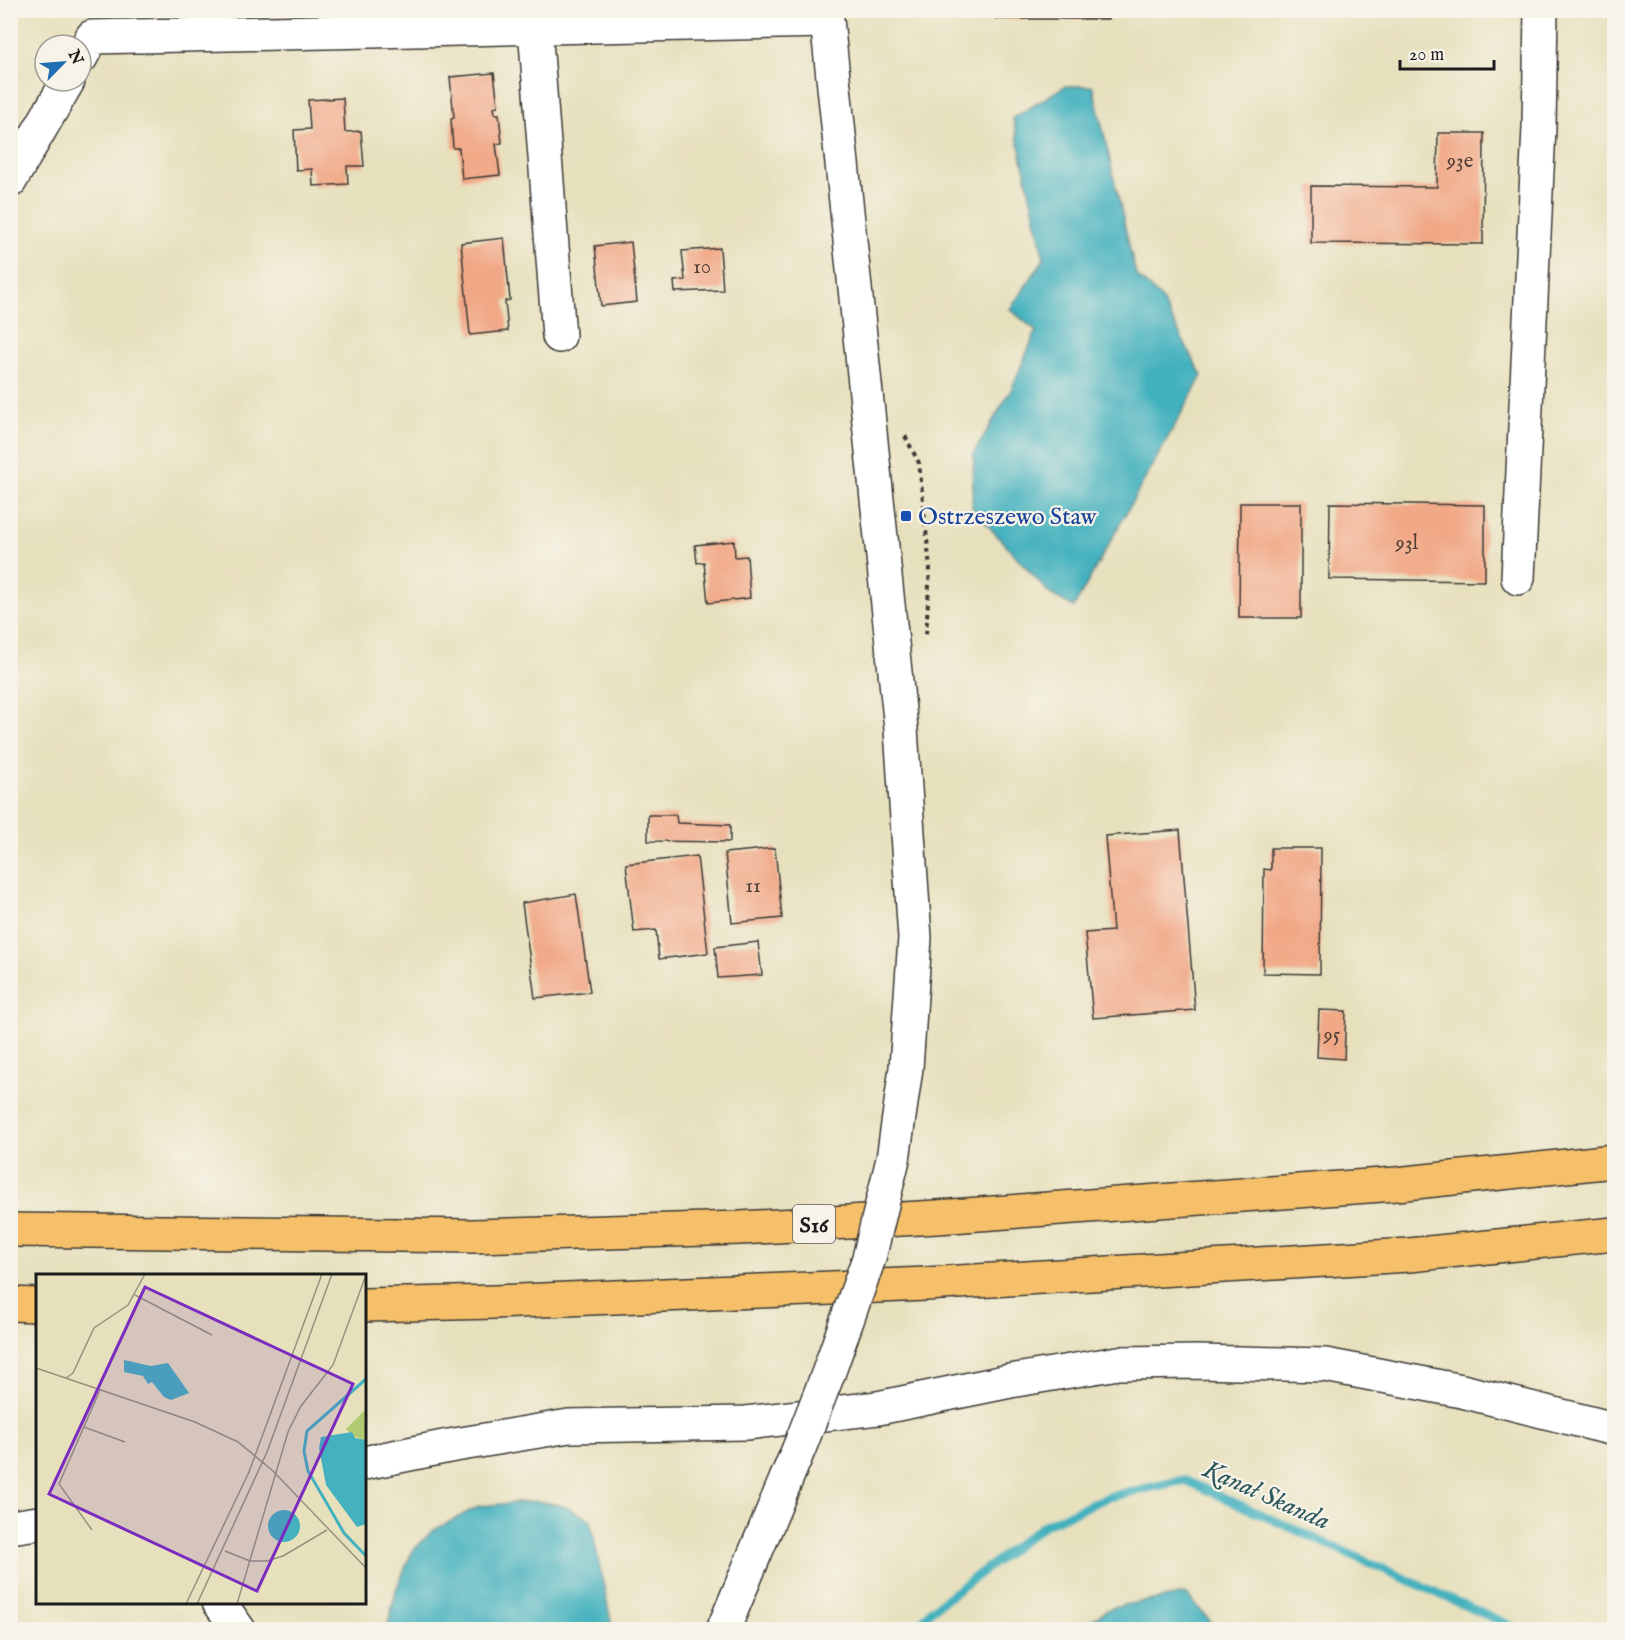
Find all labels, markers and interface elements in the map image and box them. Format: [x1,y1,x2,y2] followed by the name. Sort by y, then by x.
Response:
[33,33,93,93] north arrow
[1400,33,1494,71] scale bar
[1409,44,1444,67] text: 20 m
[62,46,87,68] text: N
[1446,148,1474,175] house number: 93e
[693,254,711,281] house number: 10
[918,502,1097,533] place label: Ostrzeszewo Staw
[899,509,913,523] marker: Ostrzeszewo Staw
[1395,530,1419,557] house number: 93l
[745,873,761,900] house number: 11
[1323,1022,1341,1049] house number: 95
[793,1205,835,1243] road number: S16
[36,1274,366,1604] inset map
[1197,1452,1335,1538] water label: Kanał Skanda

